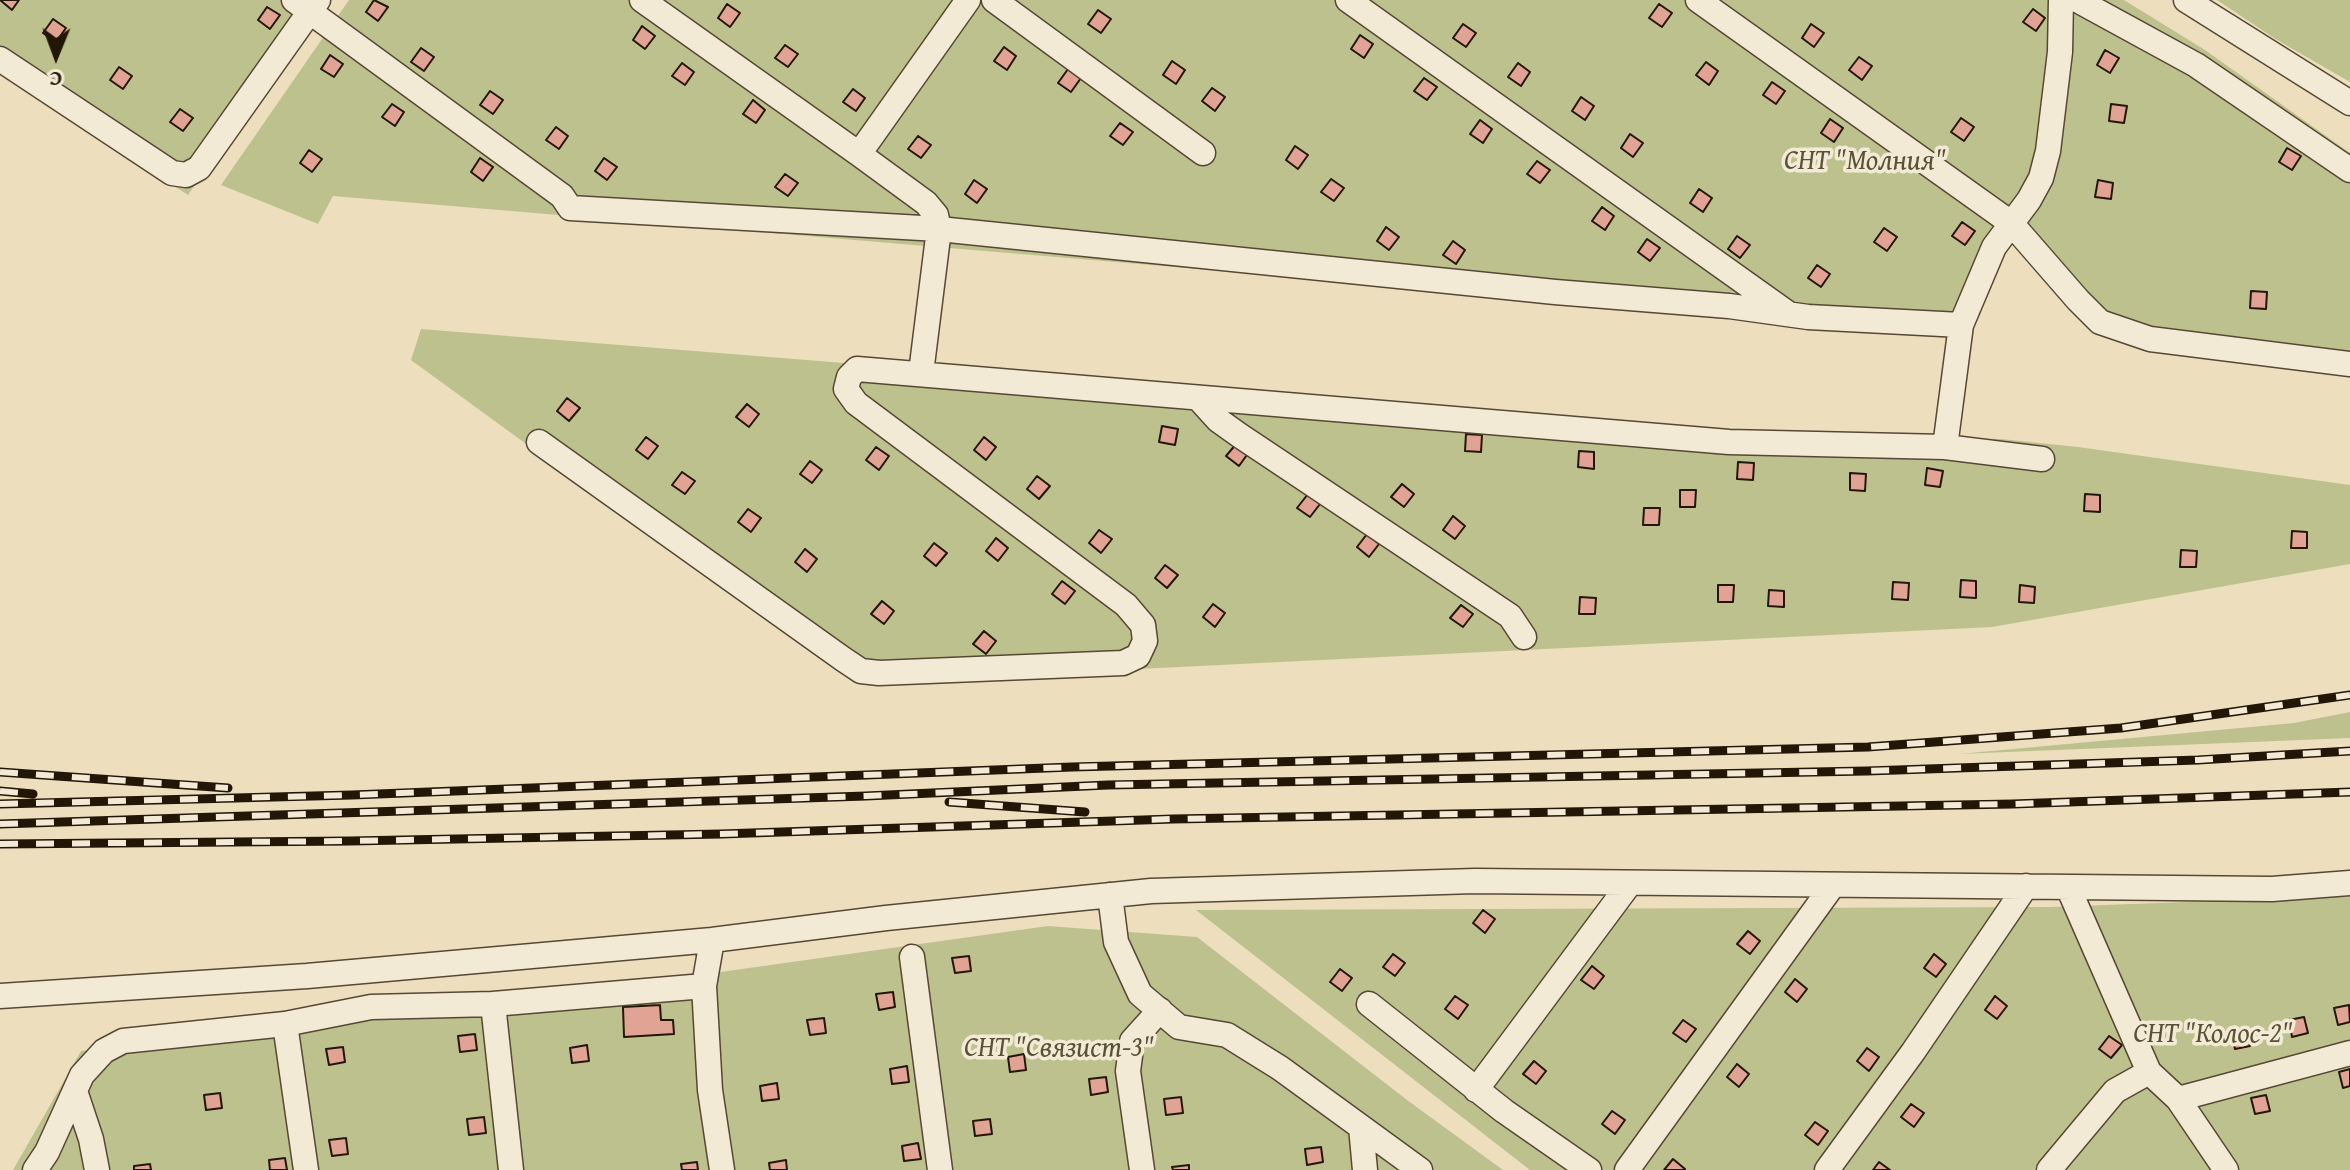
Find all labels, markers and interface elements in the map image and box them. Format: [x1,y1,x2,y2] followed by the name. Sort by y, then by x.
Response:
[16,16,96,96] north arrow
[49,64,62,96] text: С
[1784,145,1946,179] park label: СНТ "Молния"
[2133,1018,2293,1052] park label: СНТ "Колос-2"
[964,1032,1154,1066] park label: СНТ "Связист-3"

